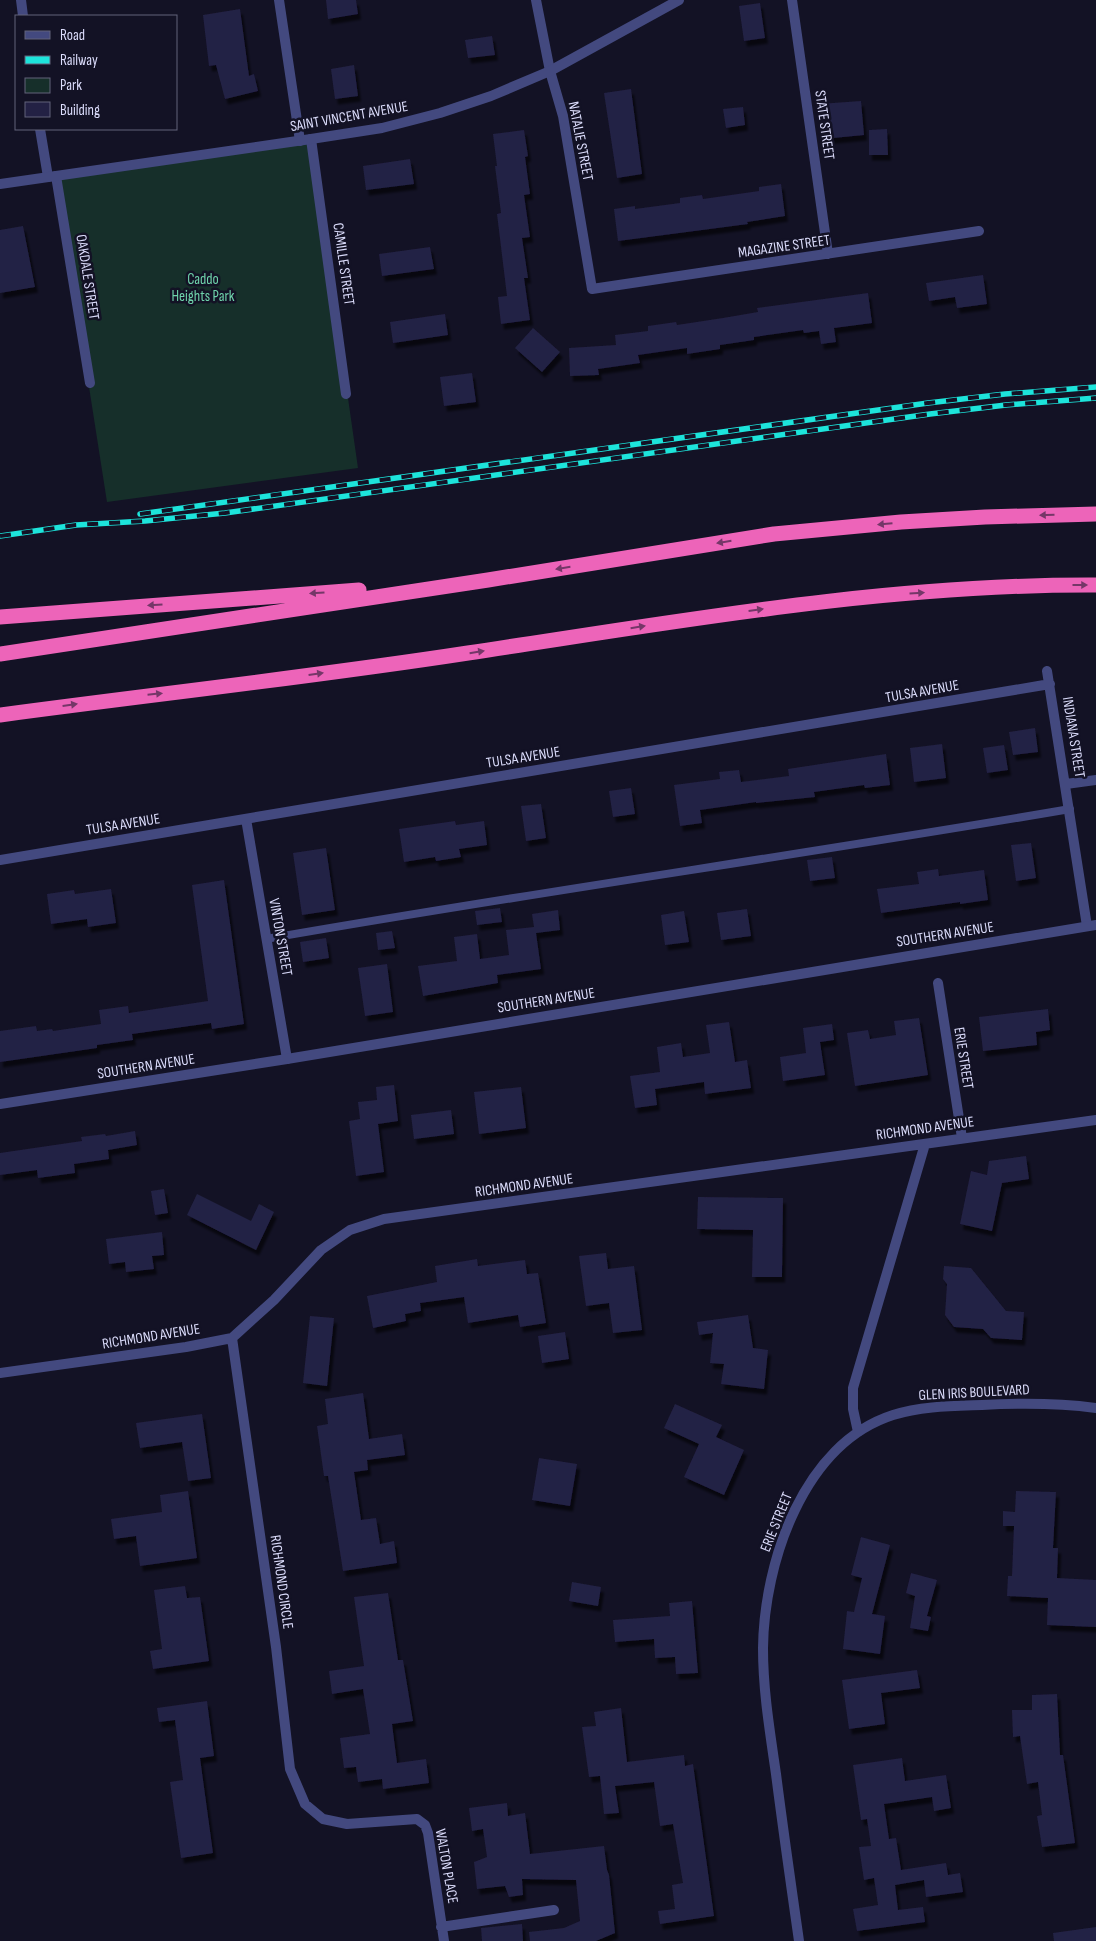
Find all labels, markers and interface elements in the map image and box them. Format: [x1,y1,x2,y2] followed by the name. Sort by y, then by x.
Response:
[15,15,178,130] legend
[60,26,85,45] text: Road
[60,51,98,70] text: Railway
[60,76,82,95] text: Park
[810,89,839,161] street label: STATE STREET
[289,97,409,136] street label: SAINT VINCENT AVENUE
[564,100,597,182] street label: NATALIE STREET
[60,101,100,120] text: Building
[328,222,359,307] street label: CAMILLE STREET
[737,231,831,262] street label: MAGAZINE STREET
[71,233,104,321] street label: OAKDALE STREET
[171,270,235,306] park label: Caddo Heights Park
[1039,511,1055,519] one-way arrow
[877,520,893,528] one-way arrow
[715,538,731,546] one-way arrow
[555,564,571,572] one-way arrow
[1072,581,1088,589] one-way arrow
[309,589,325,597] one-way arrow
[910,589,926,597] one-way arrow
[147,601,163,609] one-way arrow
[748,605,764,613] one-way arrow
[630,623,646,631] one-way arrow
[469,647,485,655] one-way arrow
[308,670,324,678] one-way arrow
[884,676,960,707] street label: TULSA AVENUE
[147,690,163,698] one-way arrow
[1058,695,1089,779] street label: INDIANA STREET
[62,701,78,709] one-way arrow
[485,742,561,773] street label: TULSA AVENUE
[85,809,161,840] street label: TULSA AVENUE
[264,897,297,977] street label: VINTON STREET
[895,917,995,952] street label: SOUTHERN AVENUE
[496,983,596,1018] street label: SOUTHERN AVENUE
[949,1026,978,1090] street label: ERIE STREET
[96,1049,196,1084] street label: SOUTHERN AVENUE
[875,1112,975,1145] street label: RICHMOND AVENUE
[474,1169,574,1202] street label: RICHMOND AVENUE
[101,1319,201,1354] street label: RICHMOND AVENUE
[918,1380,1030,1405] street label: GLEN IRIS BOULEVARD
[756,1490,797,1555] street label: ERIE STREET
[266,1534,298,1630] street label: RICHMOND CIRCLE
[431,1827,462,1905] street label: WALTON PLACE

